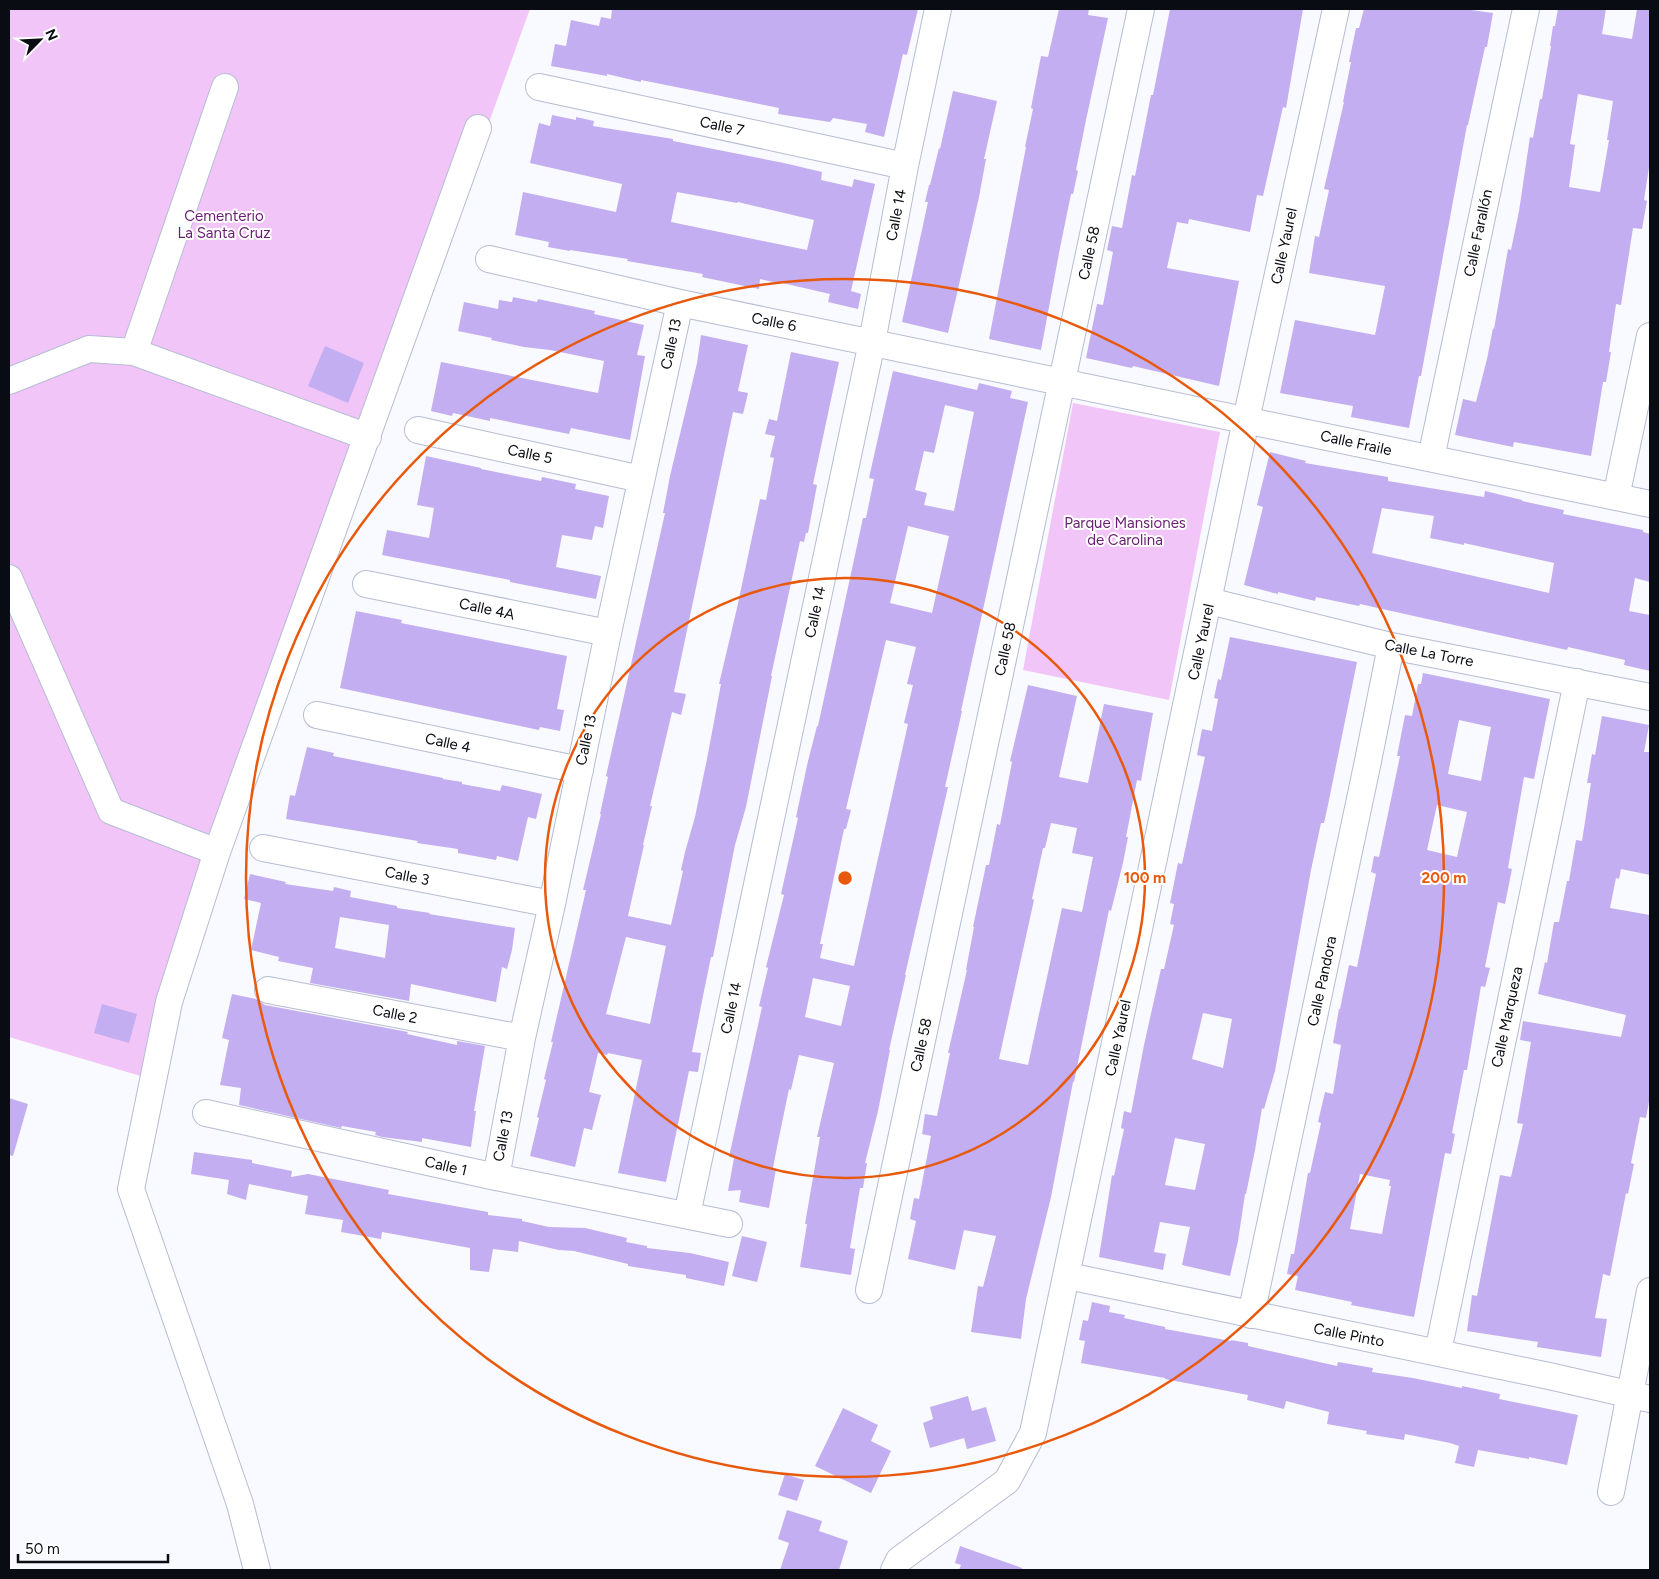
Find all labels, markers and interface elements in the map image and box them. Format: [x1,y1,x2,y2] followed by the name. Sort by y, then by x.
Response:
[15,15,65,65] north arrow
[41,27,61,43] text: N
[698,113,746,139] street label: Calle 7
[882,188,910,242] street label: Calle 14
[1460,188,1496,278] street label: Calle Farallón
[1267,206,1301,286] street label: Calle Yaurel
[178,207,271,242] park label: Cementerio La Santa Cruz
[1075,224,1103,282] street label: Calle 58
[750,309,799,335] street label: Calle 6
[657,317,685,371] street label: Calle 13
[1319,427,1393,459] street label: Calle Fraile
[506,440,554,468] street label: Calle 5
[1064,514,1186,549] park label: Parque Mansiones de Carolina
[801,584,829,640] street label: Calle 14
[458,594,516,624] street label: Calle 4A
[1184,602,1218,682] street label: Calle Yaurel
[991,620,1019,678] street label: Calle 58
[1383,636,1475,670] street label: Calle La Torre
[572,713,600,767] street label: Calle 13
[423,729,473,757] street label: Calle 4
[383,863,431,889] street label: Calle 3
[836,869,854,887] centre of rings
[1124,869,1166,887] text: 100 m
[1422,869,1466,887] text: 200 m
[1304,934,1340,1028] street label: Calle Pandora
[1488,965,1526,1069] street label: Calle Marqueza
[717,980,745,1036] street label: Calle 14
[1101,998,1135,1078] street label: Calle Yaurel
[371,1001,419,1027] street label: Calle 2
[907,1016,935,1074] street label: Calle 58
[489,1109,517,1163] street label: Calle 13
[423,1152,469,1180] street label: Calle 1
[1312,1319,1386,1351] street label: Calle Pinto
[18,1532,168,1564] scale bar
[25,1540,60,1558] text: 50 m

